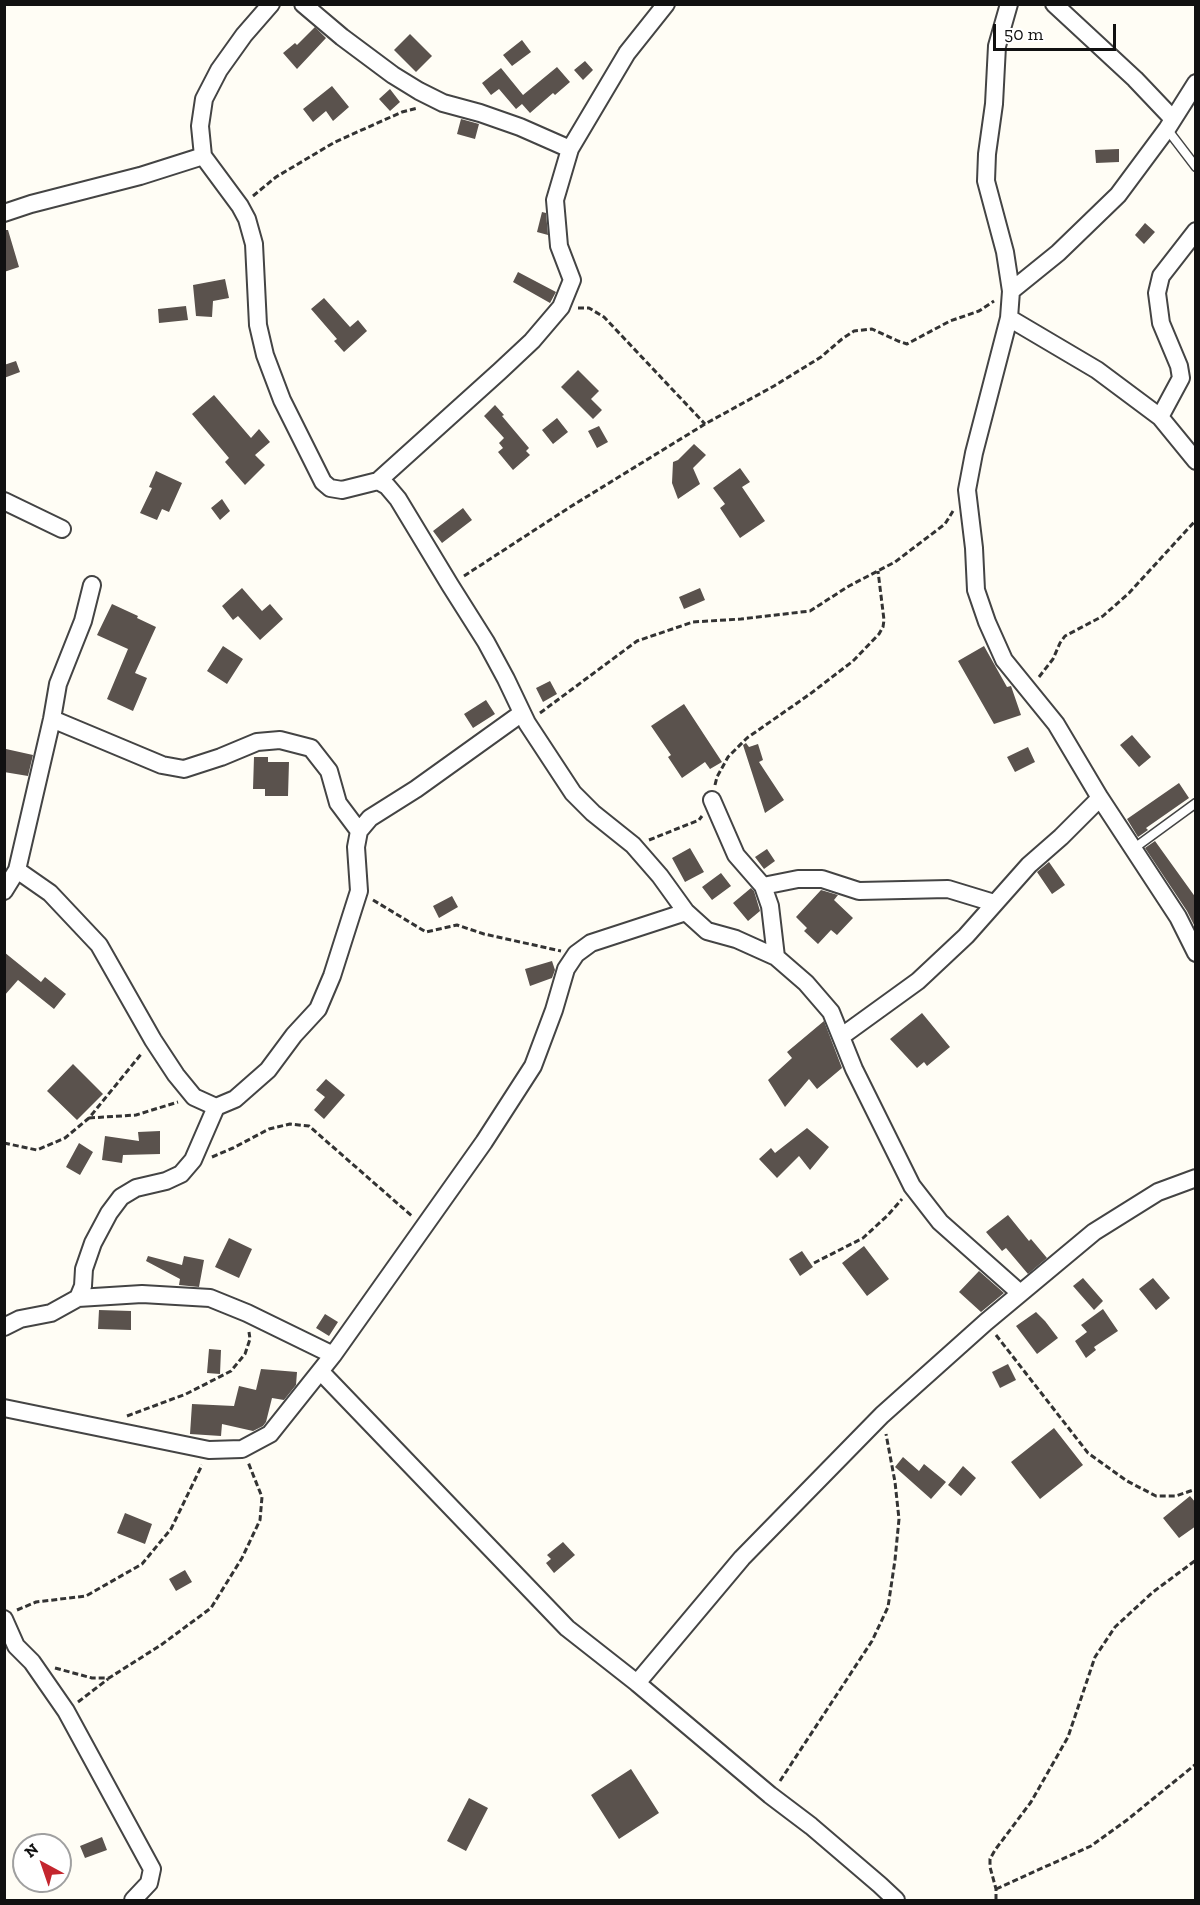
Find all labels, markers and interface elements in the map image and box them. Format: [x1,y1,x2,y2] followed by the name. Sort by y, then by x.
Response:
[996,12,1119,50] scale bar
[1004,23,1043,45] text: 50 m
[12,1833,72,1893] north arrow
[21,1839,42,1862] text: N

